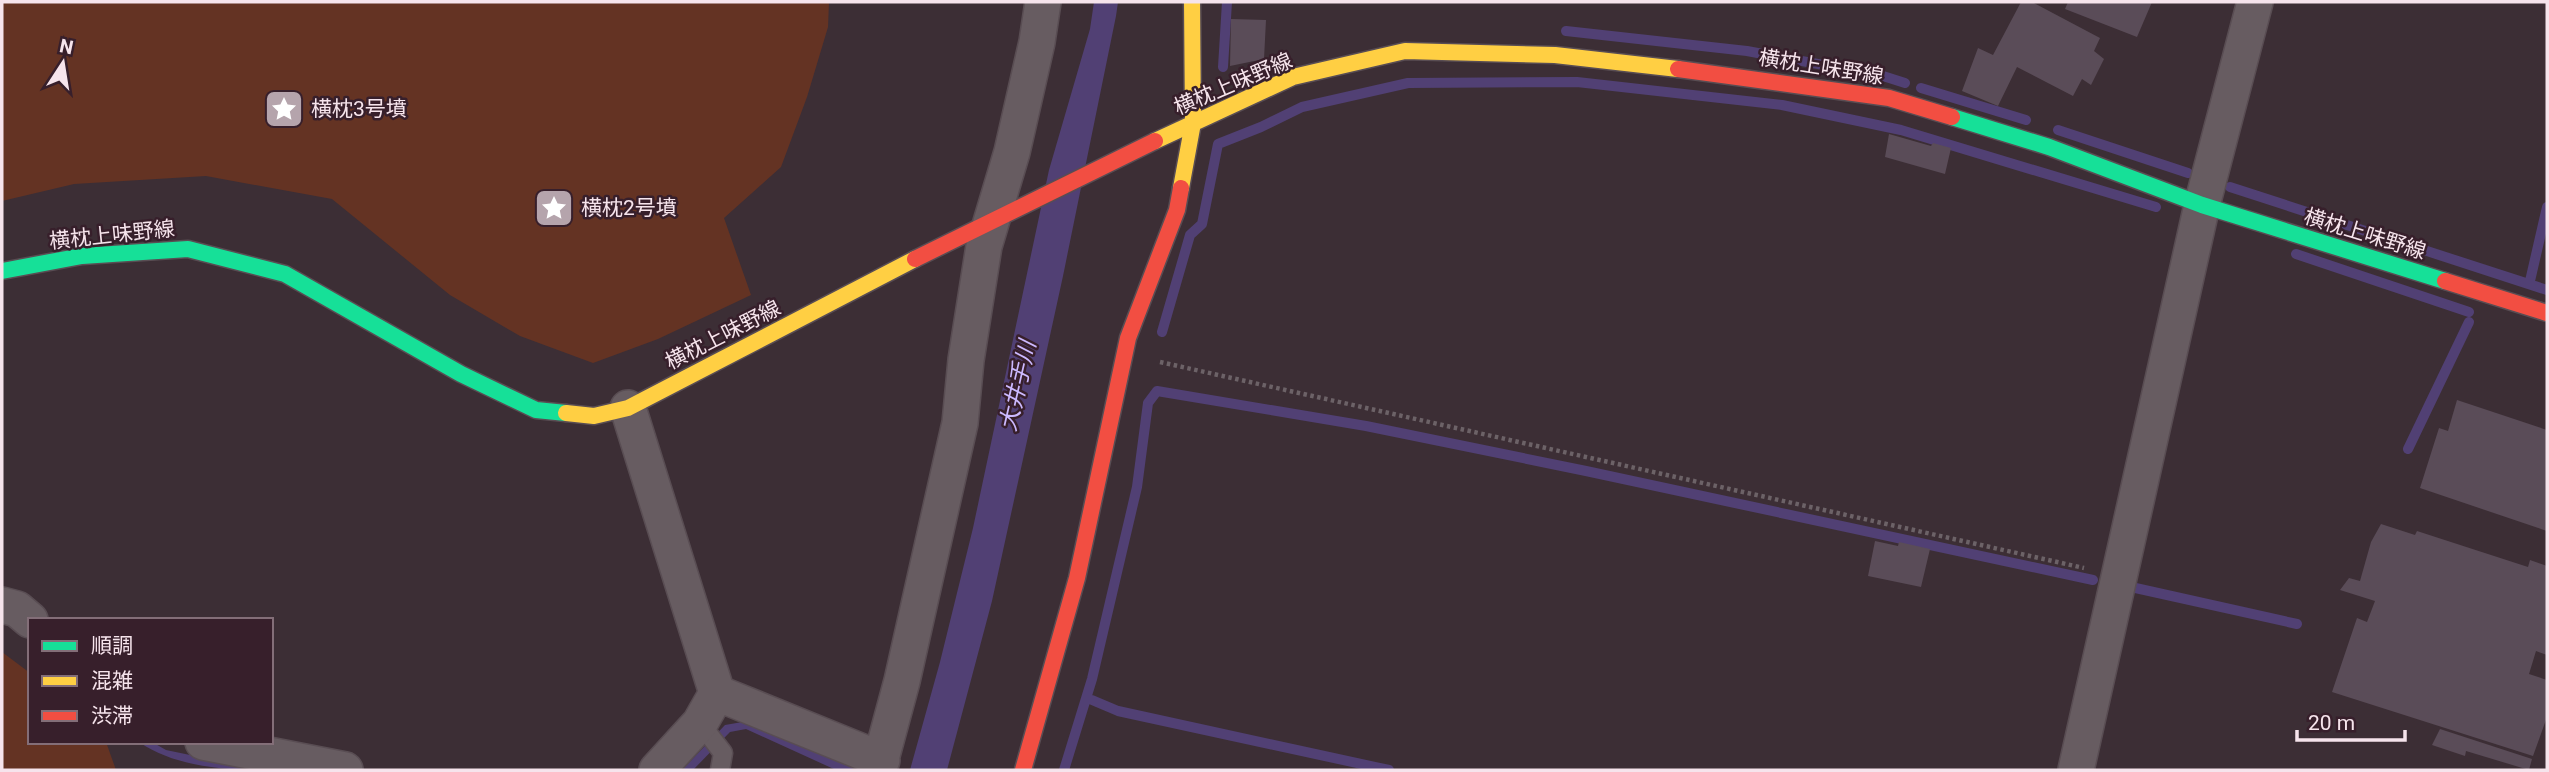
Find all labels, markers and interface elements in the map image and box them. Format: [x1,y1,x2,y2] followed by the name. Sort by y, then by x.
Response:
[28,28,98,98] north arrow
[57,34,75,60] text: N
[1757,45,1885,89] street label: 横枕上味野線
[1170,48,1296,120] street label: 横枕上味野線
[263,88,305,130] place icon: 横枕3号墳
[311,97,407,121] place label: 横枕3号墳
[533,187,575,229] place icon: 横枕2号墳
[581,196,677,220] place label: 横枕2号墳
[2301,204,2429,264] street label: 横枕上味野線
[48,216,176,254] street label: 横枕上味野線
[661,296,785,374] street label: 横枕上味野線
[994,335,1042,434] water label: 大井手川
[28,618,273,744] legend
[91,634,133,658] text: 順調
[91,669,133,693] text: 混雑
[2297,698,2406,742] scale bar
[91,704,133,728] text: 渋滞
[2308,711,2355,735] text: 20 m

